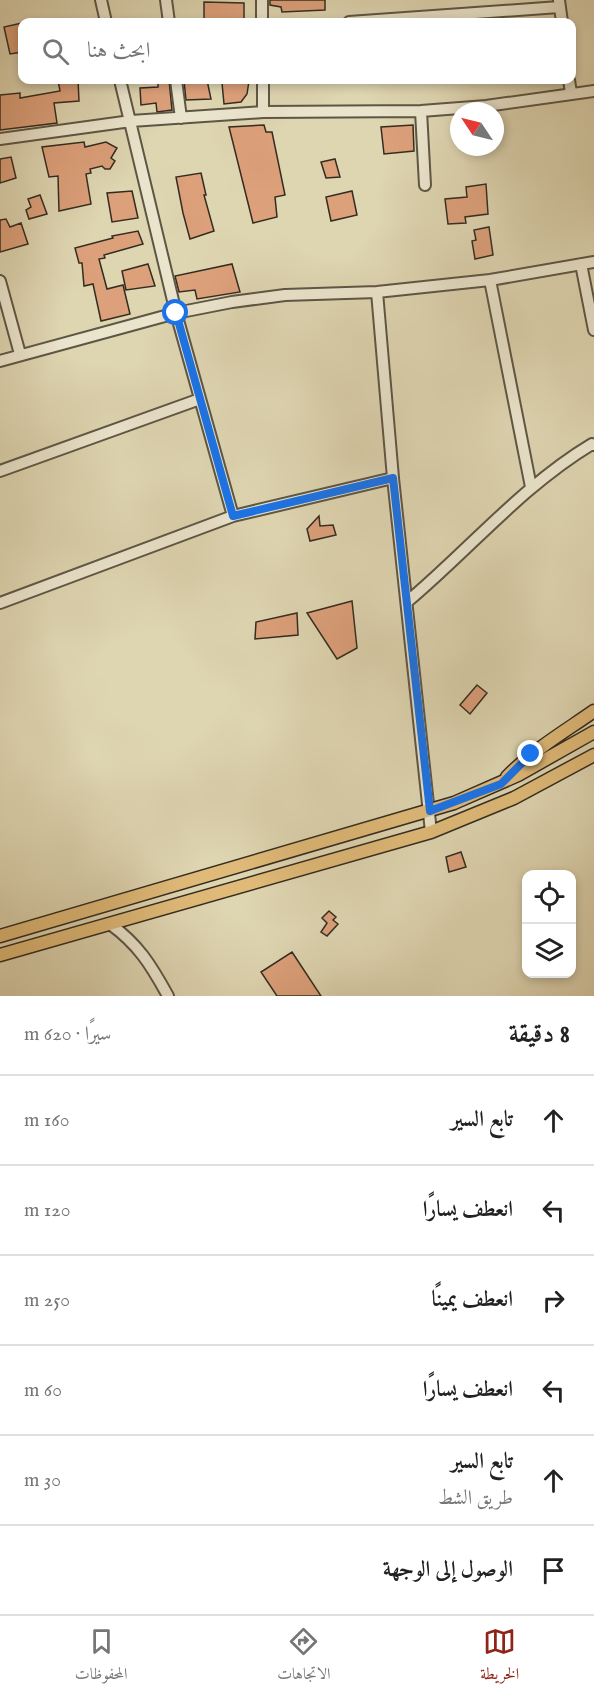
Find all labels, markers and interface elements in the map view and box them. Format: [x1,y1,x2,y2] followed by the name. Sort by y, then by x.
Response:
[18,18,576,84] search box
[39,35,72,68] icon: search
[87,37,150,65] text: ابحث هنا
[450,102,504,156] north arrow
[162,299,188,325] route start
[517,740,543,766] route end
[522,870,576,978] map controls
[522,870,576,924] button: locate
[522,924,576,978] button: layers
[509,1018,570,1051] text: 8 دقيقة
[24,1022,111,1047] text: سيرًا · 620 m
[537,1104,570,1137] icon: ahead
[451,1106,513,1134] text: تابع السير
[24,1108,70,1133] text: 160 m
[537,1194,570,1227] icon: left
[423,1196,513,1224] text: انعطف يسارًا
[24,1198,71,1223] text: 120 m
[537,1284,570,1317] icon: right
[432,1286,513,1314] text: انعطف يمينًا
[24,1288,70,1313] text: 250 m
[537,1374,570,1407] icon: left
[423,1376,513,1404] text: انعطف يسارًا
[24,1378,62,1403] text: 60 m
[451,1448,513,1476] text: تابع السير
[537,1464,570,1497] icon: ahead
[24,1468,61,1493] text: 30 m
[438,1486,513,1511] text: طريق الشط
[537,1554,570,1587] icon: arrive
[383,1556,513,1584] text: الوصول إلى الوجهة
[75,1625,128,1689] tab: المحفوظات
[277,1625,331,1689] tab: الاتجاهات
[480,1625,519,1689] tab: الخريطة

